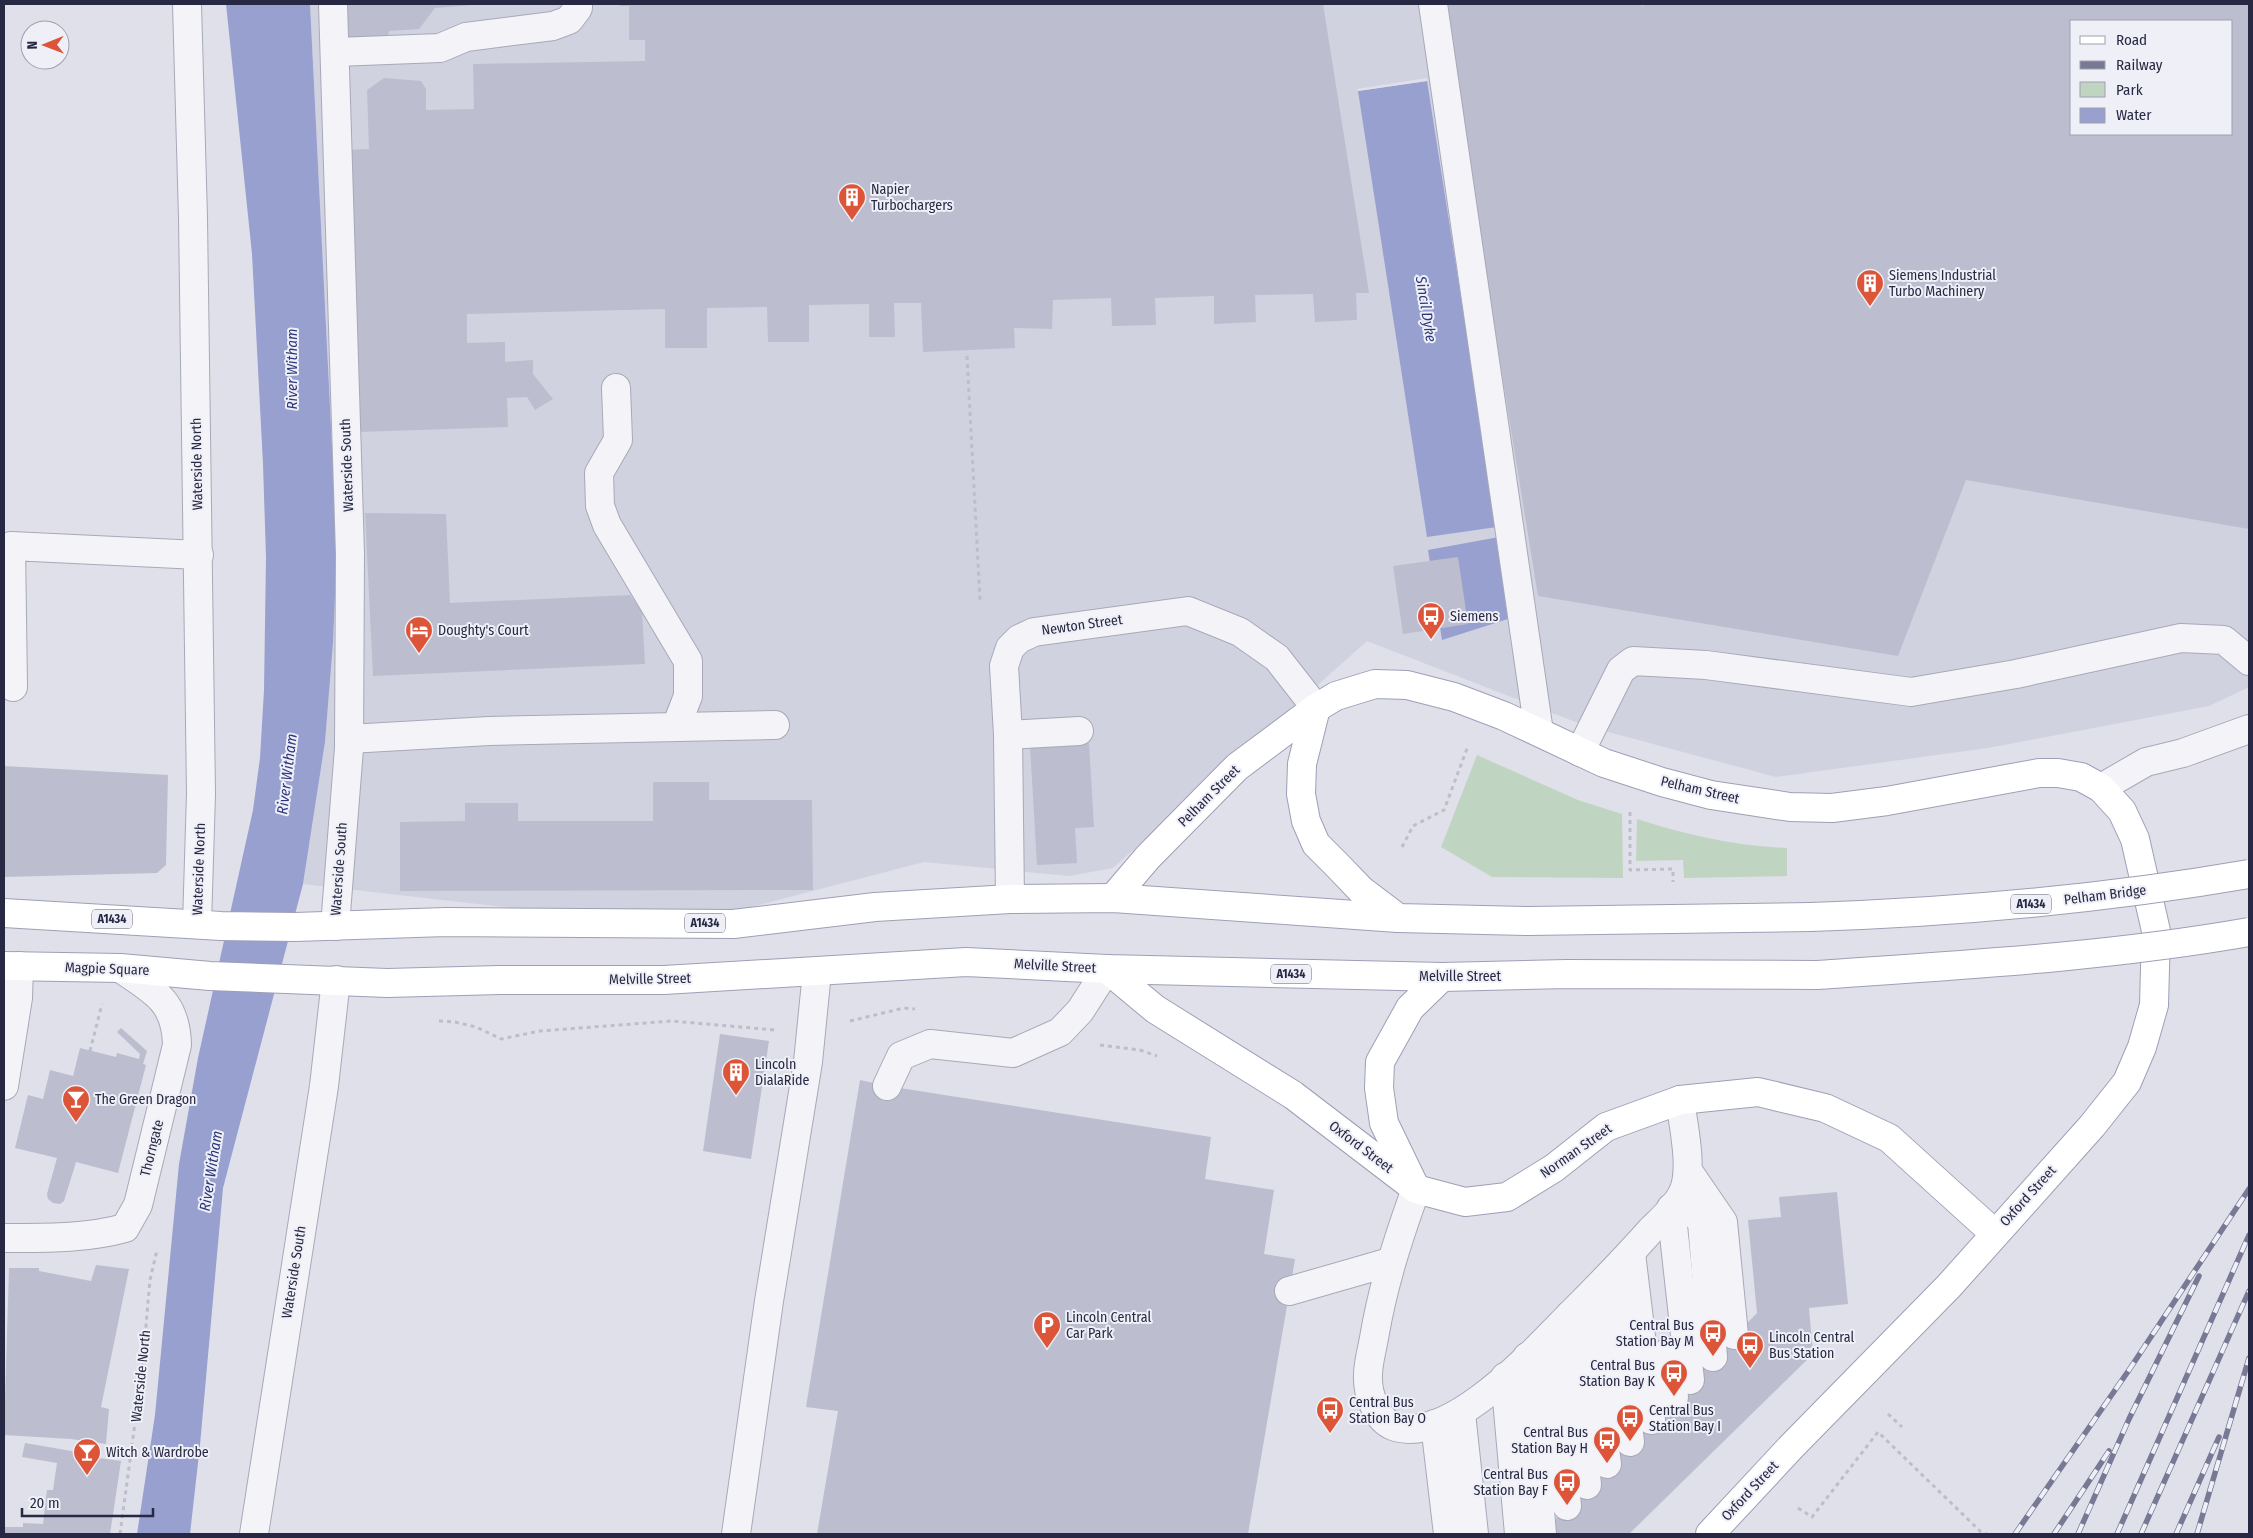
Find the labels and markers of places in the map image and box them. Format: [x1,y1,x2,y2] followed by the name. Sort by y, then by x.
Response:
[871,181,953,214] place label: Napier Turbochargers
[837,182,867,221] building icon: Napier Turbochargers
[1889,267,1996,300] place label: Siemens Industrial Turbo Machinery
[1855,268,1885,307] building icon: Siemens Industrial Turbo Machinery
[1416,601,1446,640] bus stop icon: Siemens
[1450,608,1498,625] place label: Siemens
[404,615,434,654] hotel icon: Doughty's Court
[438,622,529,639] place label: Doughty's Court
[755,1056,810,1089] place label: Lincoln DialaRide
[721,1057,751,1096] building icon: Lincoln DialaRide
[61,1084,91,1123] bar icon: The Green Dragon
[95,1091,197,1108] place label: The Green Dragon
[1066,1309,1151,1342] place label: Lincoln Central Car Park
[1032,1310,1062,1349] parking icon: Lincoln Central Car Park
[1616,1317,1694,1350] place label: Central Bus Station Bay M
[1698,1318,1728,1357] bus stop icon: Central Bus Station Bay M
[1769,1329,1854,1362] place label: Lincoln Central Bus Station
[1735,1330,1765,1369] bus stop icon: Lincoln Central Bus Station
[1579,1357,1656,1390] place label: Central Bus Station Bay K
[1659,1358,1689,1397] bus stop icon: Central Bus Station Bay K
[1349,1394,1426,1427] place label: Central Bus Station Bay O
[1315,1395,1345,1434] bus stop icon: Central Bus Station Bay O
[1649,1402,1721,1435] place label: Central Bus Station Bay I
[1615,1403,1645,1442] bus stop icon: Central Bus Station Bay I
[1511,1424,1588,1457] place label: Central Bus Station Bay H
[1592,1425,1622,1464] bus stop icon: Central Bus Station Bay H
[72,1437,102,1476] bar icon: Witch & Wardrobe
[106,1444,209,1461] place label: Witch & Wardrobe
[1474,1466,1548,1499] place label: Central Bus Station Bay F
[1552,1467,1582,1506] bus stop icon: Central Bus Station Bay F

